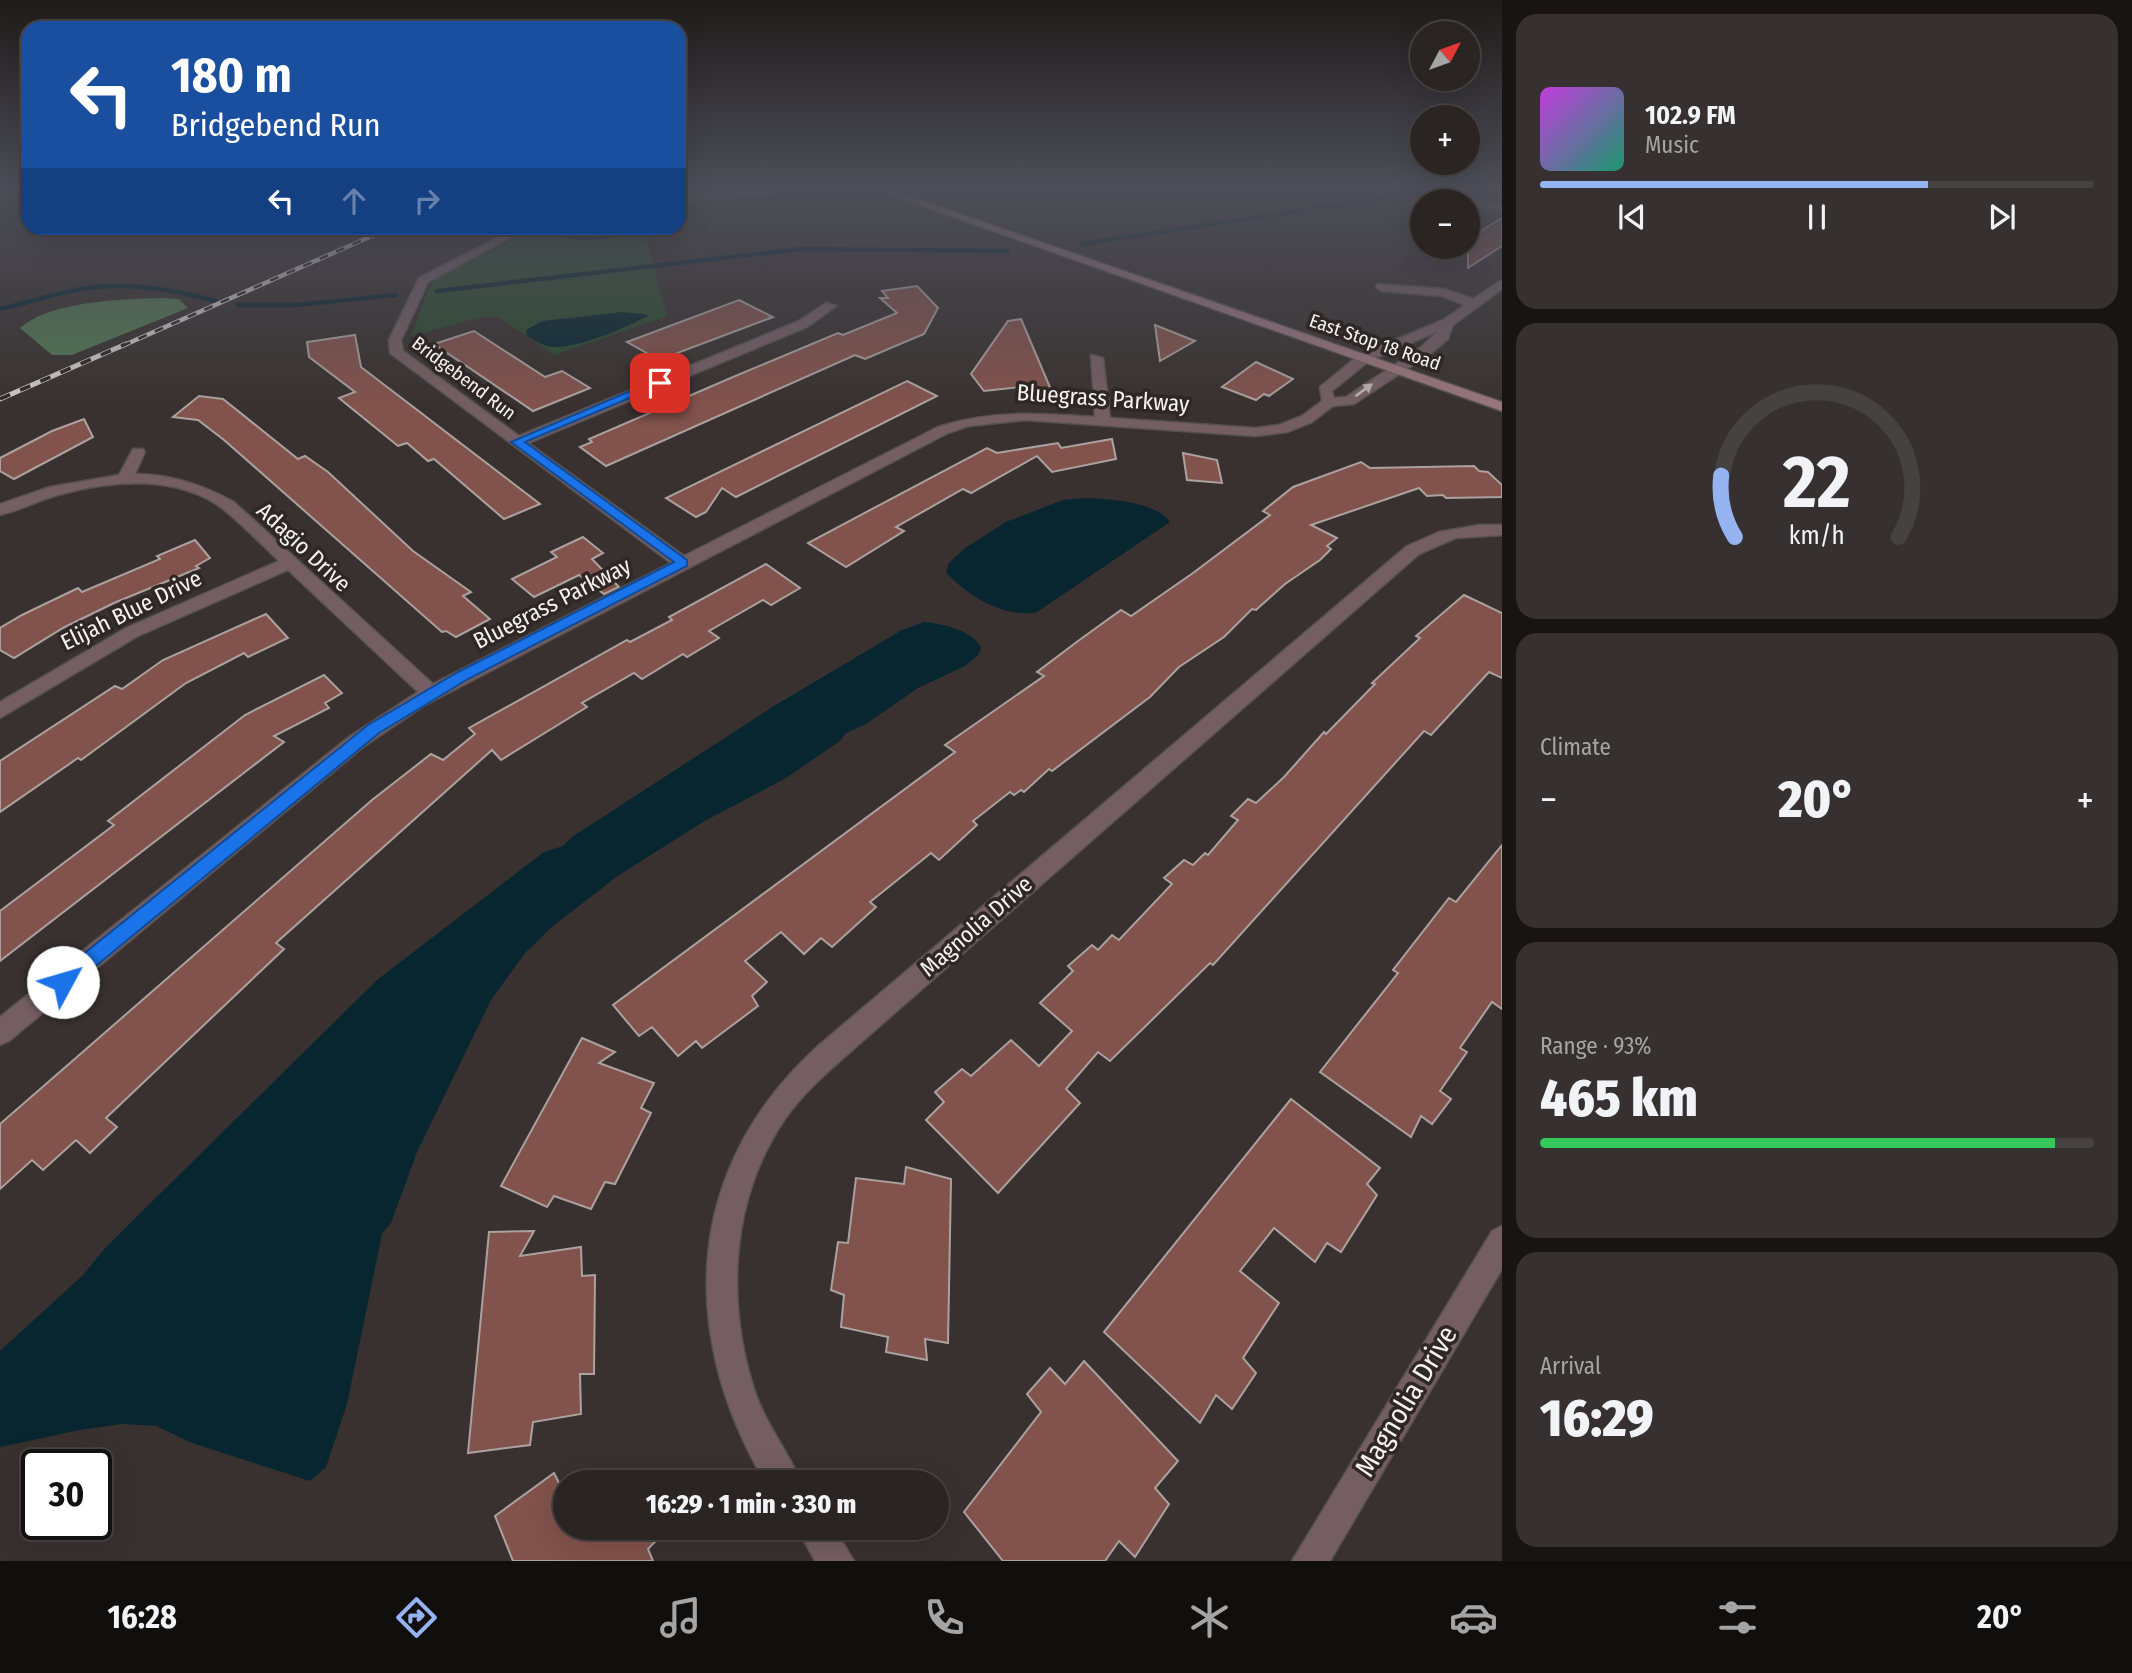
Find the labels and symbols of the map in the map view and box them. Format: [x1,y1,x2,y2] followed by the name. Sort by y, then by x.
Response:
[1410,21,1480,91] north arrow
[1306,309,1444,375] street label: East Stop 18 Road
[407,331,521,425] street label: Bridgebend Run
[630,353,690,413] pin
[1016,378,1191,418] street label: Bluegrass Parkway
[1355,383,1373,397] one-way arrow
[251,496,357,598] street label: Adagio Drive
[469,551,636,655] street label: Bluegrass Parkway
[56,564,206,656] street label: Elijah Blue Drive
[914,870,1038,982] street label: Magnolia Drive
[26,945,100,1019] position arrow
[1348,1320,1464,1482] street label: Magnolia Drive
[21,1449,112,1540] speed limit sign: 30

